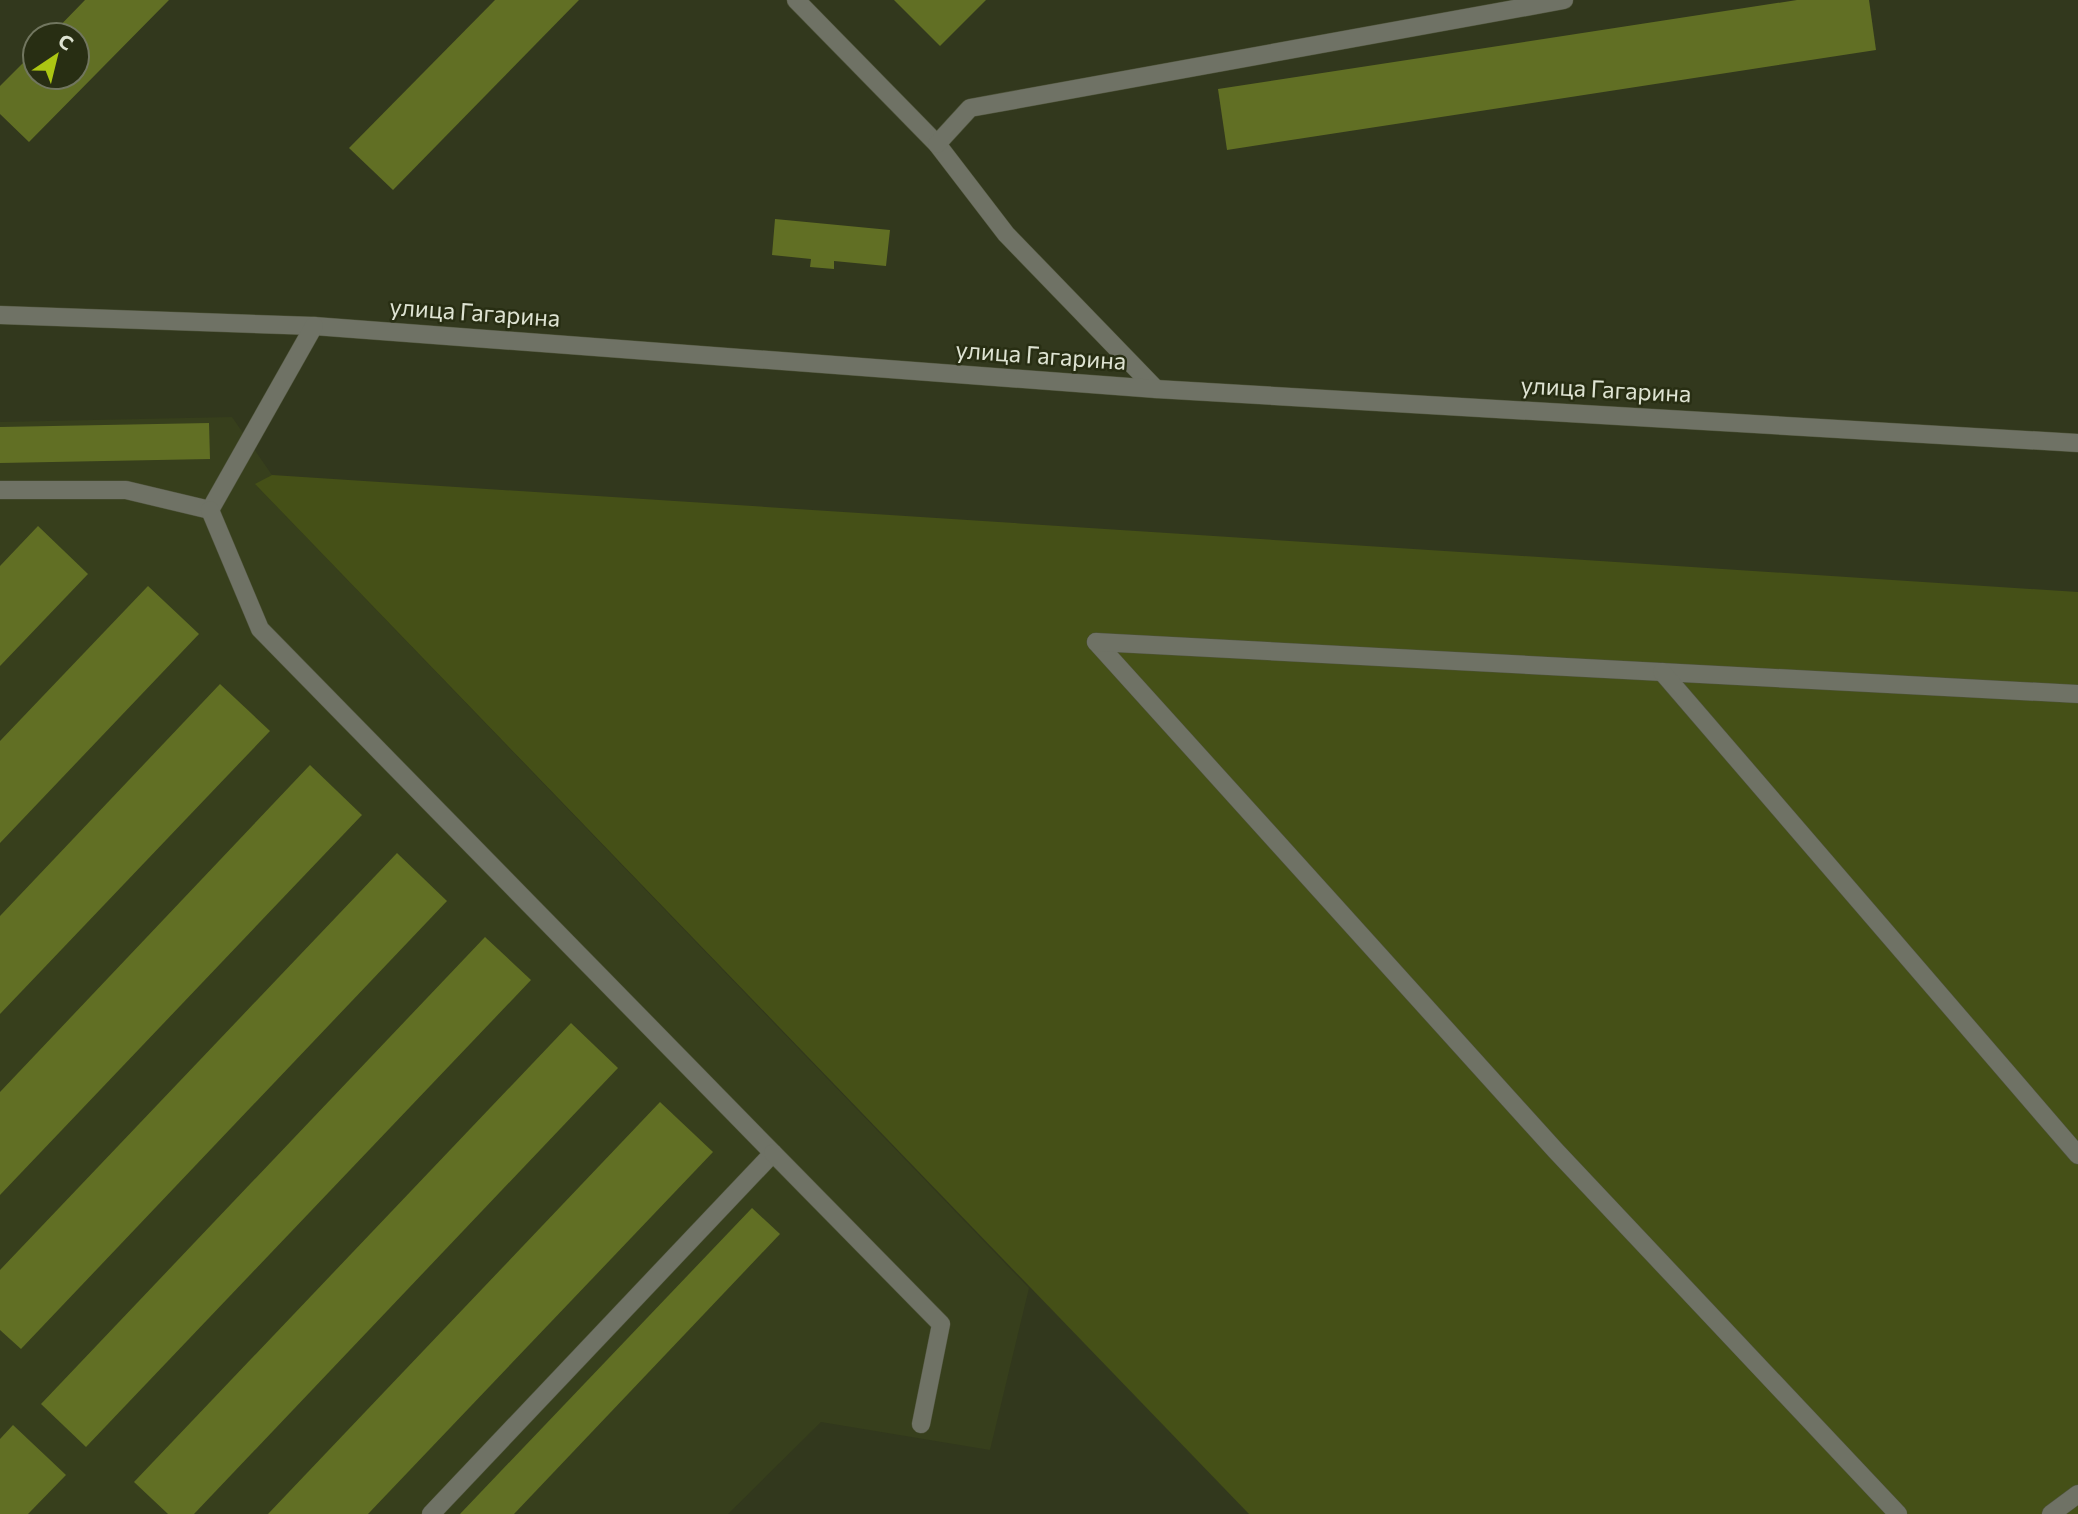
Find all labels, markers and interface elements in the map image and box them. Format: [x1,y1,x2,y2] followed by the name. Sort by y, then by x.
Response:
[21,21,91,91] north arrow
[54,29,78,55] text: С
[389,291,561,332] street label: улица Гагарина
[955,334,1127,375] street label: улица Гагарина
[1520,370,1692,407] street label: улица Гагарина

